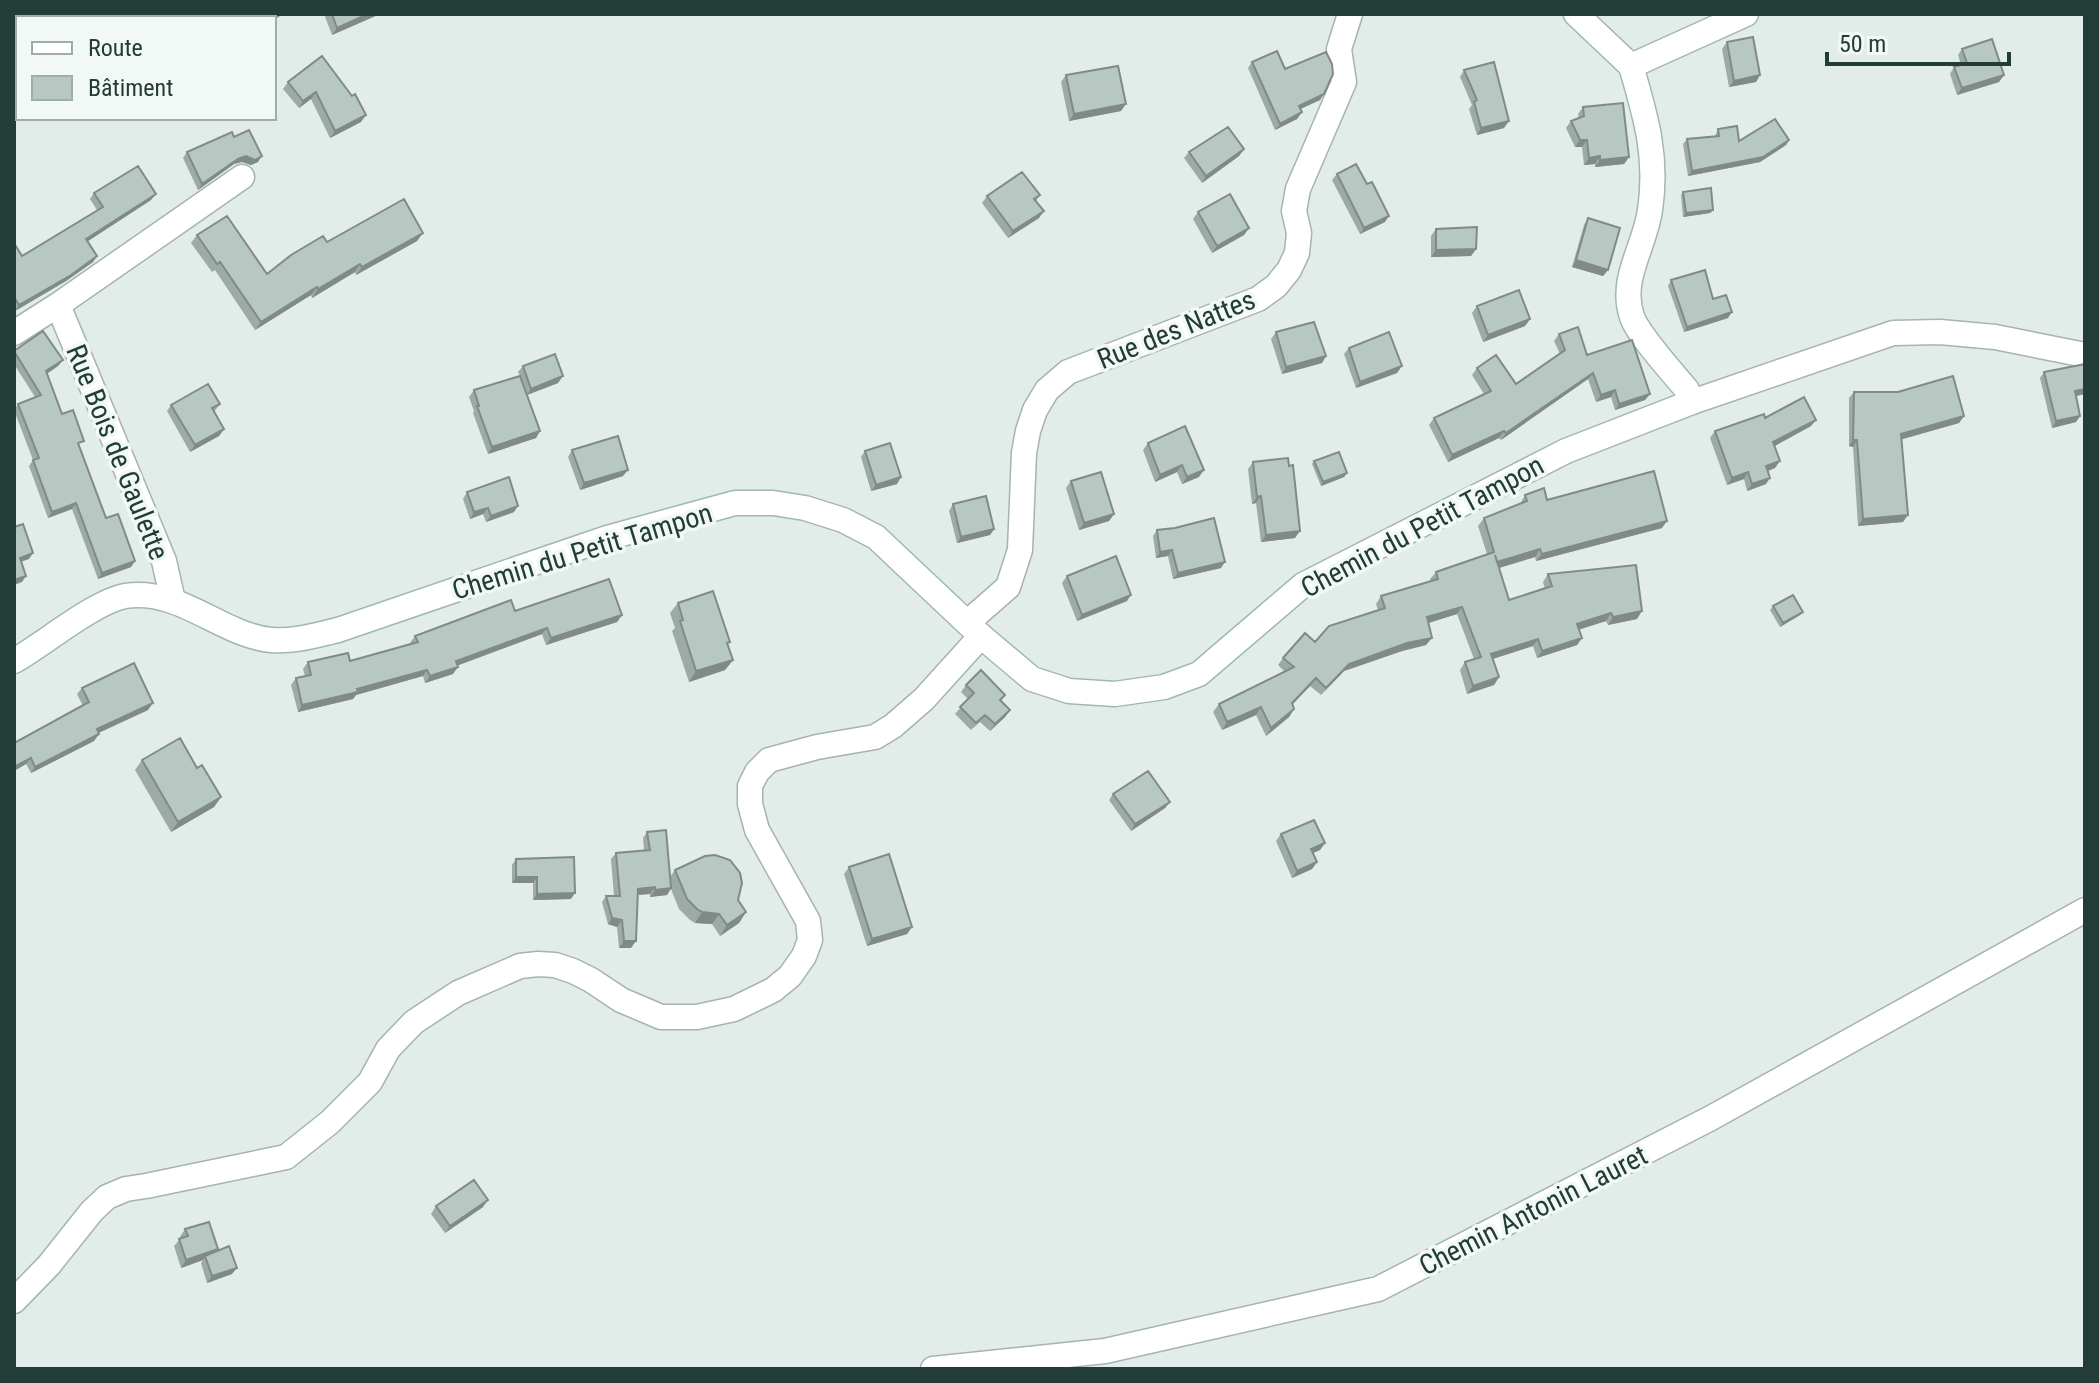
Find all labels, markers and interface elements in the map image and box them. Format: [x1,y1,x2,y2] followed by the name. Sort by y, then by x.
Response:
[16,16,276,120] legend
[1827,16,2009,66] scale bar
[1839,30,1886,58] text: 50 m
[88,34,143,62] text: Route
[88,74,173,102] text: Bâtiment
[1092,283,1260,376] street label: Rue des Nattes
[59,340,176,565] street label: Rue Bois de Gaulette
[1295,448,1549,604] street label: Chemin du Petit Tampon
[448,496,716,607] street label: Chemin du Petit Tampon
[1414,1139,1653,1282] street label: Chemin Antonin Lauret

